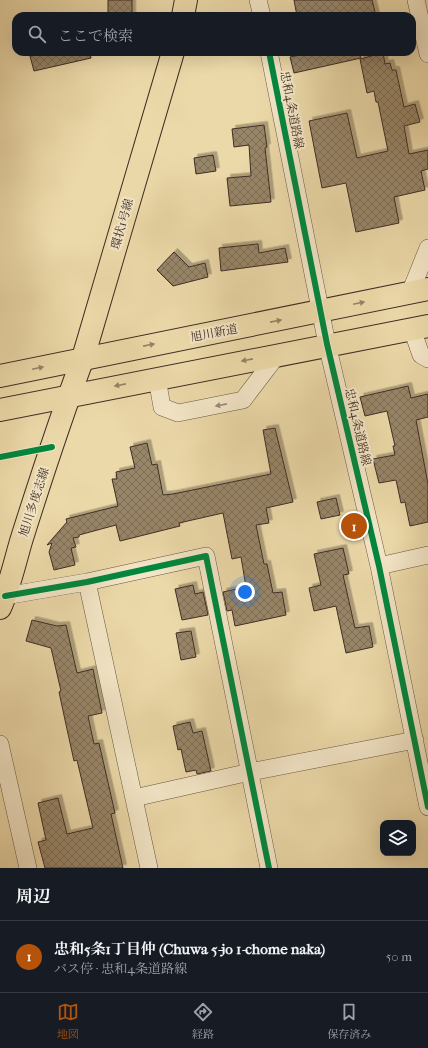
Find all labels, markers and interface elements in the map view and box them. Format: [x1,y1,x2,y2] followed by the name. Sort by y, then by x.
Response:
[12,12,416,56] search box
[26,23,48,45] icon: search
[58,27,133,45] text: ここで検索
[278,70,306,150] street label: 忠和4条道路線
[108,197,136,251] street label: 環状1号線
[352,300,365,306] one-way arrow
[270,317,283,323] one-way arrow
[189,322,239,344] street label: 旭川新道
[143,342,155,348] one-way arrow
[241,357,253,363] one-way arrow
[32,364,44,370] one-way arrow
[114,383,126,389] one-way arrow
[342,387,374,467] street label: 忠和4条道路線
[214,402,227,408] one-way arrow
[16,466,52,538] street label: 旭川多度志線
[341,511,367,541] pin: 1
[235,582,255,602] your location
[380,820,416,856] map controls
[380,820,416,856] button: layers
[16,886,50,906] text: 周辺
[54,940,325,958] text: 忠和5条1丁目仲 (Chuwa 5-jo 1-chome naka)
[27,949,31,964] text: 1
[386,949,412,964] text: 50 m
[54,961,187,976] text: バス停 · 忠和4条道路線
[57,1001,79,1041] tab: 地図
[192,1001,214,1041] tab: 経路
[327,1001,371,1041] tab: 保存済み

